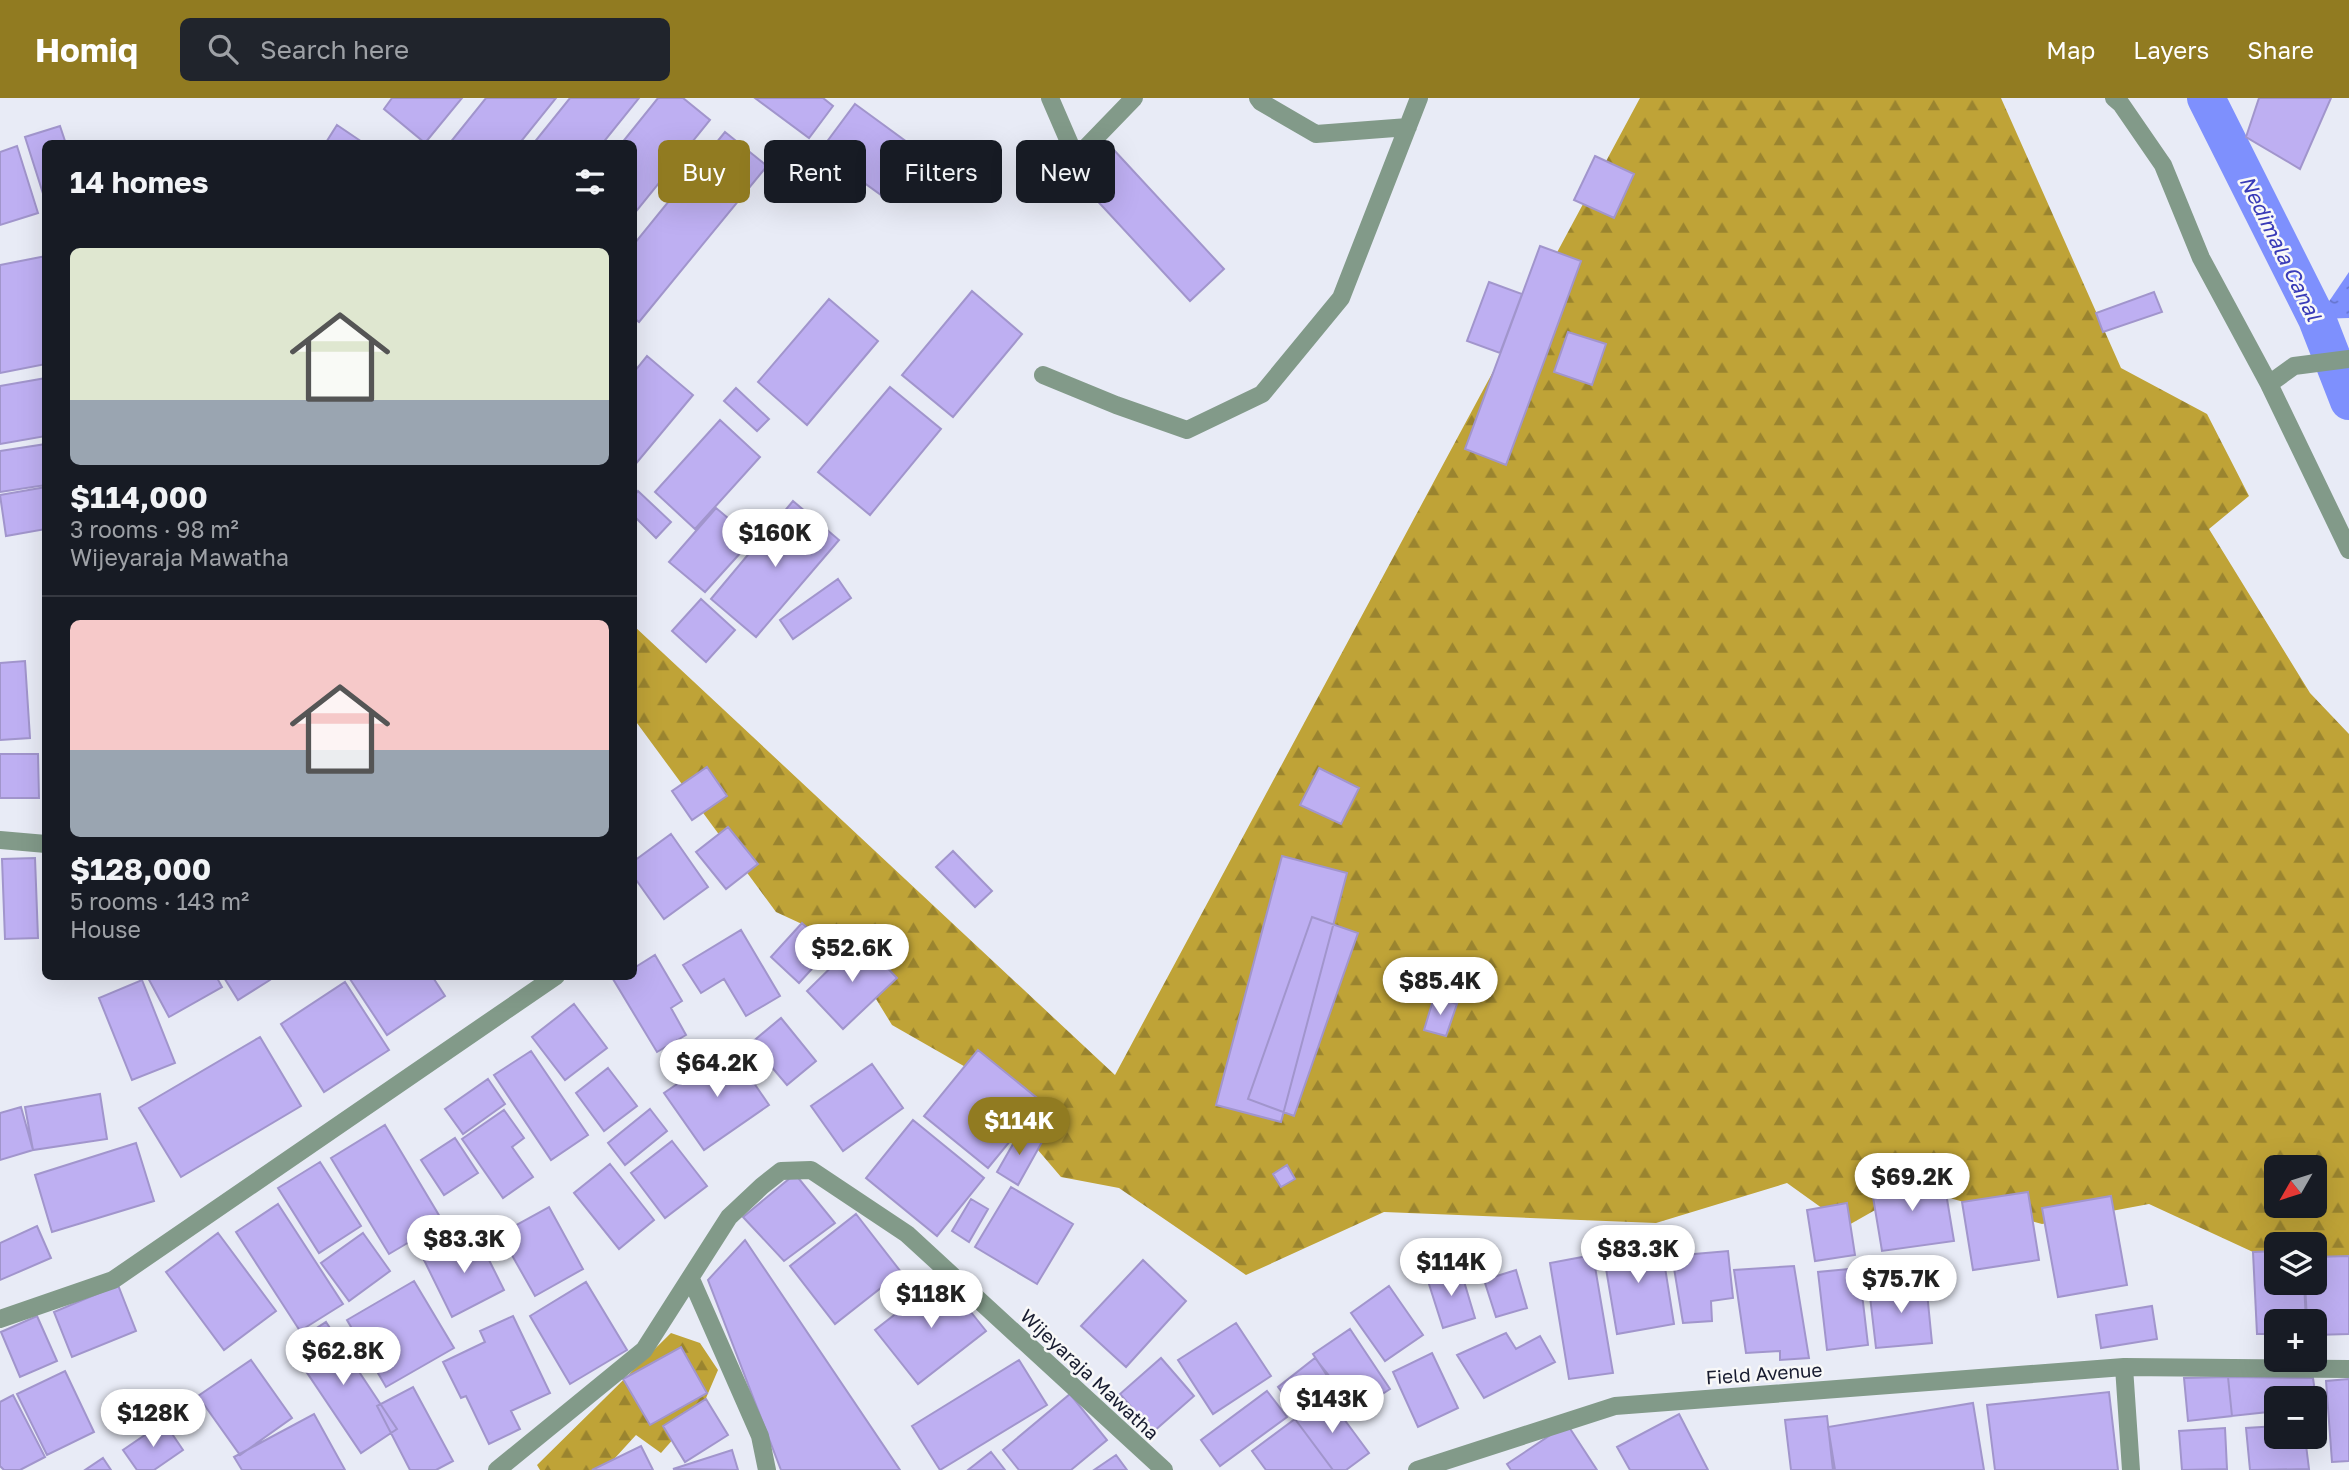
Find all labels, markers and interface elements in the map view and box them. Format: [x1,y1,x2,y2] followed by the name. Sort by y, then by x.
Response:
[180,18,670,81] search box
[35,30,138,69] text: Homiq
[204,30,242,68] icon: search
[260,34,409,65] text: Search here
[2046,35,2095,64] text: Map
[2133,35,2209,64] text: Layers
[2247,35,2314,64] text: Share
[658,140,750,203] chip: Buy
[764,140,866,203] chip: Rent
[880,140,1002,203] chip: Filters
[1016,140,1115,203] chip: New
[571,163,609,201] icon: filters
[70,164,209,200] text: 14 homes
[2235,171,2328,326] water label: Nedimala Canal
[277,294,403,420] icon: home
[70,479,208,515] text: $114,000
[726,510,824,569] pin: $160K
[70,515,239,543] text: 3 rooms · 98 m²
[738,518,812,546] text: $160K
[70,543,289,571] text: Wijeyaraja Mawatha
[277,666,403,792] icon: home
[70,851,211,887] text: $128,000
[70,887,249,915] text: 5 rooms · 143 m²
[70,915,141,943] text: House
[795,924,909,984] pin: $52.6K
[811,933,893,961] text: $52.6K
[1383,958,1497,1017] pin: $85.4K
[1399,966,1481,994] text: $85.4K
[660,1040,774,1099] pin: $64.2K
[676,1048,758,1076] text: $64.2K
[970,1098,1068,1157] pin: $114K
[984,1106,1054,1134] text: $114K
[1855,1154,1969,1213] pin: $69.2K
[2264,1155,2328,1218] north arrow
[2264,1155,2327,1449] map controls
[1871,1162,1953,1190] text: $69.2K
[407,1216,521,1275] pin: $83.3K
[423,1224,505,1252] text: $83.3K
[1581,1226,1695,1285] pin: $83.3K
[2264,1232,2327,1295] button: layers
[1597,1234,1679,1262] text: $83.3K
[1402,1238,1500,1298] pin: $114K
[1416,1247,1486,1275] text: $114K
[1844,1256,1958,1315] pin: $75.7K
[1862,1264,1940,1292] text: $75.7K
[882,1270,980,1330] pin: $118K
[896,1279,966,1307] text: $118K
[1016,1304,1164,1444] street label: Wijeyaraja Mawatha
[2264,1309,2327,1372] button: +
[286,1328,400,1387] pin: $62.8K
[302,1336,384,1364] text: $62.8K
[1705,1357,1823,1389] street label: Field Avenue
[1283,1376,1381,1435] pin: $143K
[1296,1384,1368,1412] text: $143K
[2264,1386,2327,1449] button: −
[104,1390,202,1449] pin: $128K
[117,1398,189,1426] text: $128K

